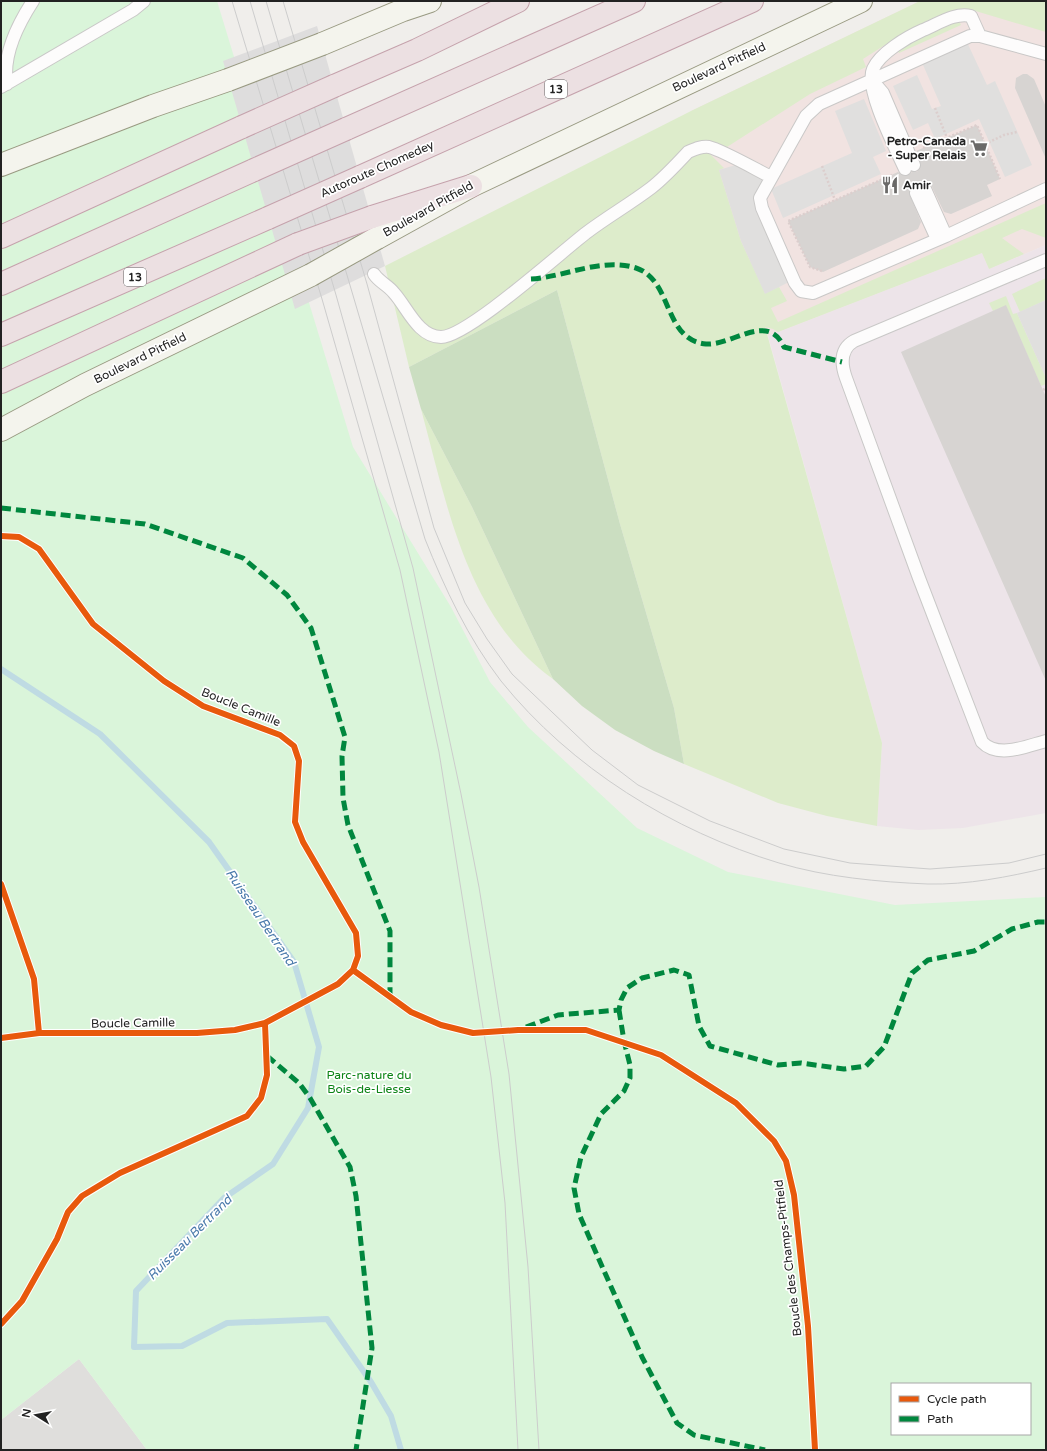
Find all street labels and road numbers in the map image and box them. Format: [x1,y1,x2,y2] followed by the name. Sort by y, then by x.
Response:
[670,39,768,95] street label: Boulevard Pitfield
[545,80,567,98] road number: 13
[318,137,436,200] street label: Autoroute Chomedey
[380,178,476,240] street label: Boulevard Pitfield
[124,268,146,286] road number: 13
[91,330,189,386] street label: Boulevard Pitfield
[199,685,283,729] street label: Boucle Camille
[91,1015,175,1031] street label: Boucle Camille
[771,1179,805,1337] street label: Boucle des Champs-Pitfield

